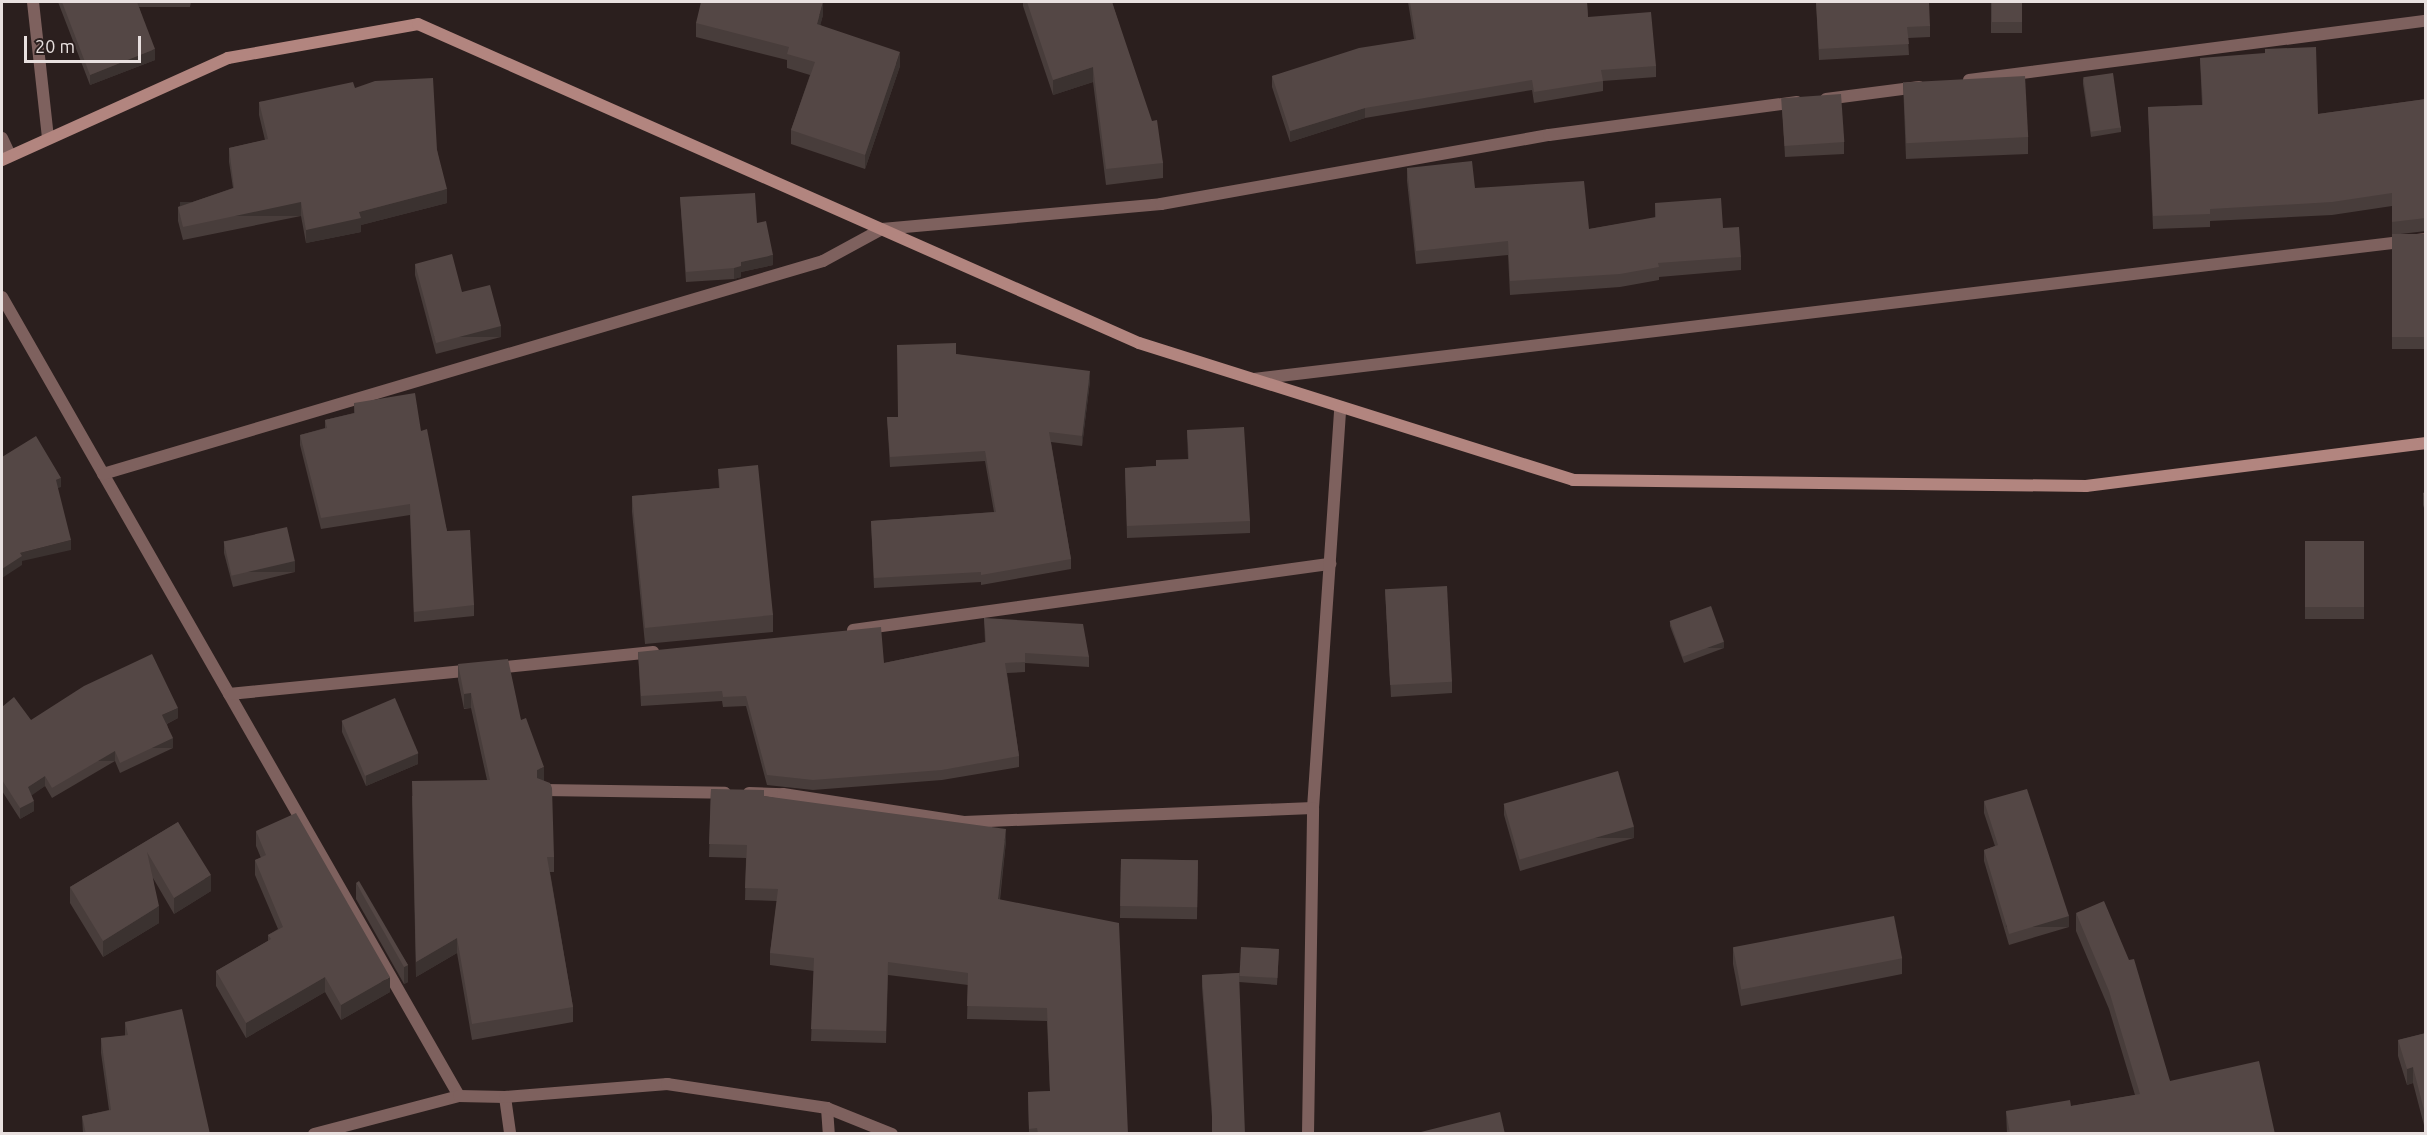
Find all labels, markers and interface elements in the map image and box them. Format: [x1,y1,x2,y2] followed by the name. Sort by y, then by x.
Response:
[27,24,144,62] scale bar
[35,36,75,56] text: 20 m

